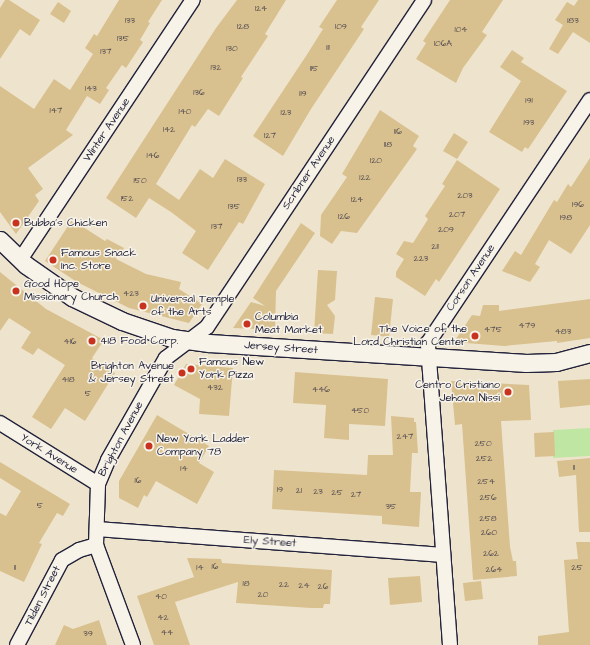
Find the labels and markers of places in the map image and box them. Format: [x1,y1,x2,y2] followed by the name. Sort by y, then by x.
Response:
[24,216,107,230] place label: Bubba's Chicken
[11,218,21,228] marker: Bubba's Chicken
[61,247,136,273] place label: Famous Snack Inc. Store
[48,255,58,265] marker: Famous Snack Inc. Store
[24,278,119,304] place label: Good Hope Missionary Church
[11,286,21,296] marker: Good Hope Missionary Church
[151,293,234,319] place label: Universal Temple of the Arts
[138,301,148,311] marker: Universal Temple of the Arts
[255,311,322,337] place label: Columbia Meat Market
[242,319,252,329] marker: Columbia Meat Market
[353,323,467,349] place label: The Voice of the Lord Christian Center
[470,331,480,341] marker: The Voice of the Lord Christian Center
[100,334,178,348] place label: 418 Food Corp.
[87,336,97,346] marker: 418 Food Corp.
[199,356,264,382] place label: Famous New York Pizza
[89,360,174,386] place label: Brighton Avenue & Jersey Street
[186,364,196,374] marker: Famous New York Pizza
[177,368,187,378] marker: Brighton Avenue & Jersey Street
[415,379,500,405] place label: Centro Cristiano Jehova Nissi
[503,387,513,397] marker: Centro Cristiano Jehova Nissi
[157,433,249,459] place label: New York Ladder Company 78
[144,441,154,451] marker: New York Ladder Company 78

